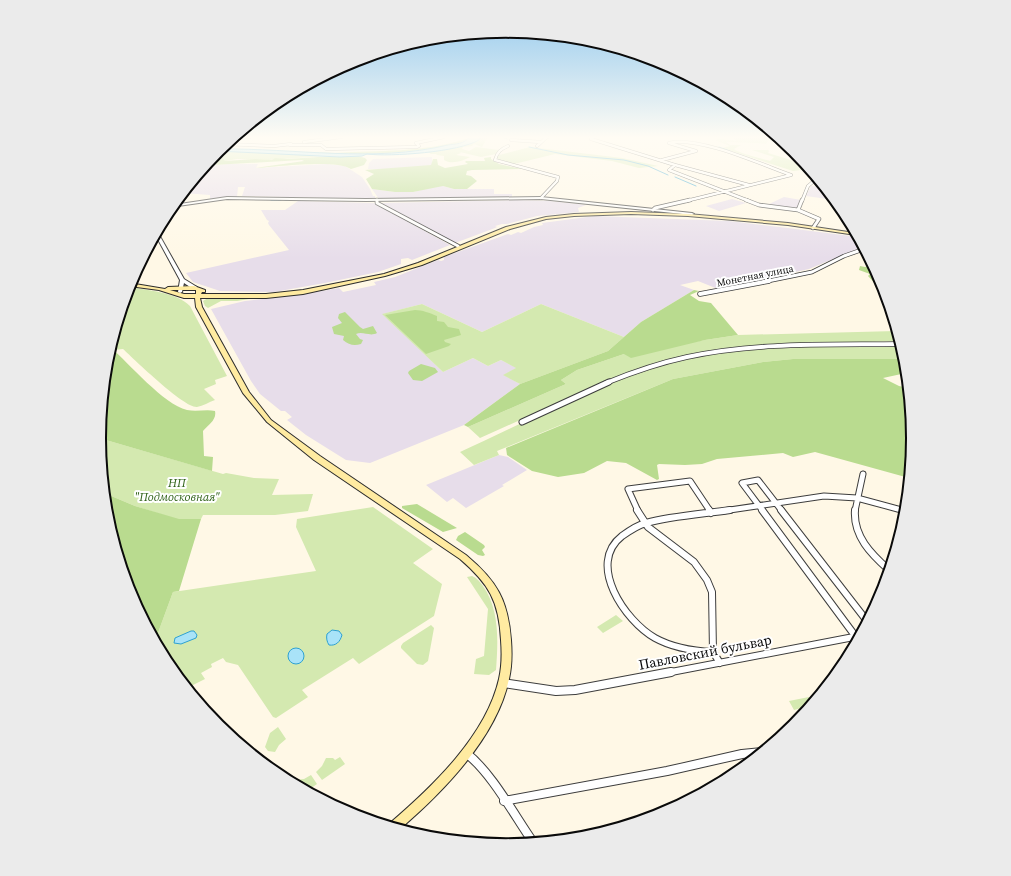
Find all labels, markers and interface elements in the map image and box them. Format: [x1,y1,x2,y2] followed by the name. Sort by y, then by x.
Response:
[716,261,796,289] street label: Монетная улица
[134,475,220,505] park label: НП "Подмосковная"
[637,629,773,675] street label: Павловский бульвар

